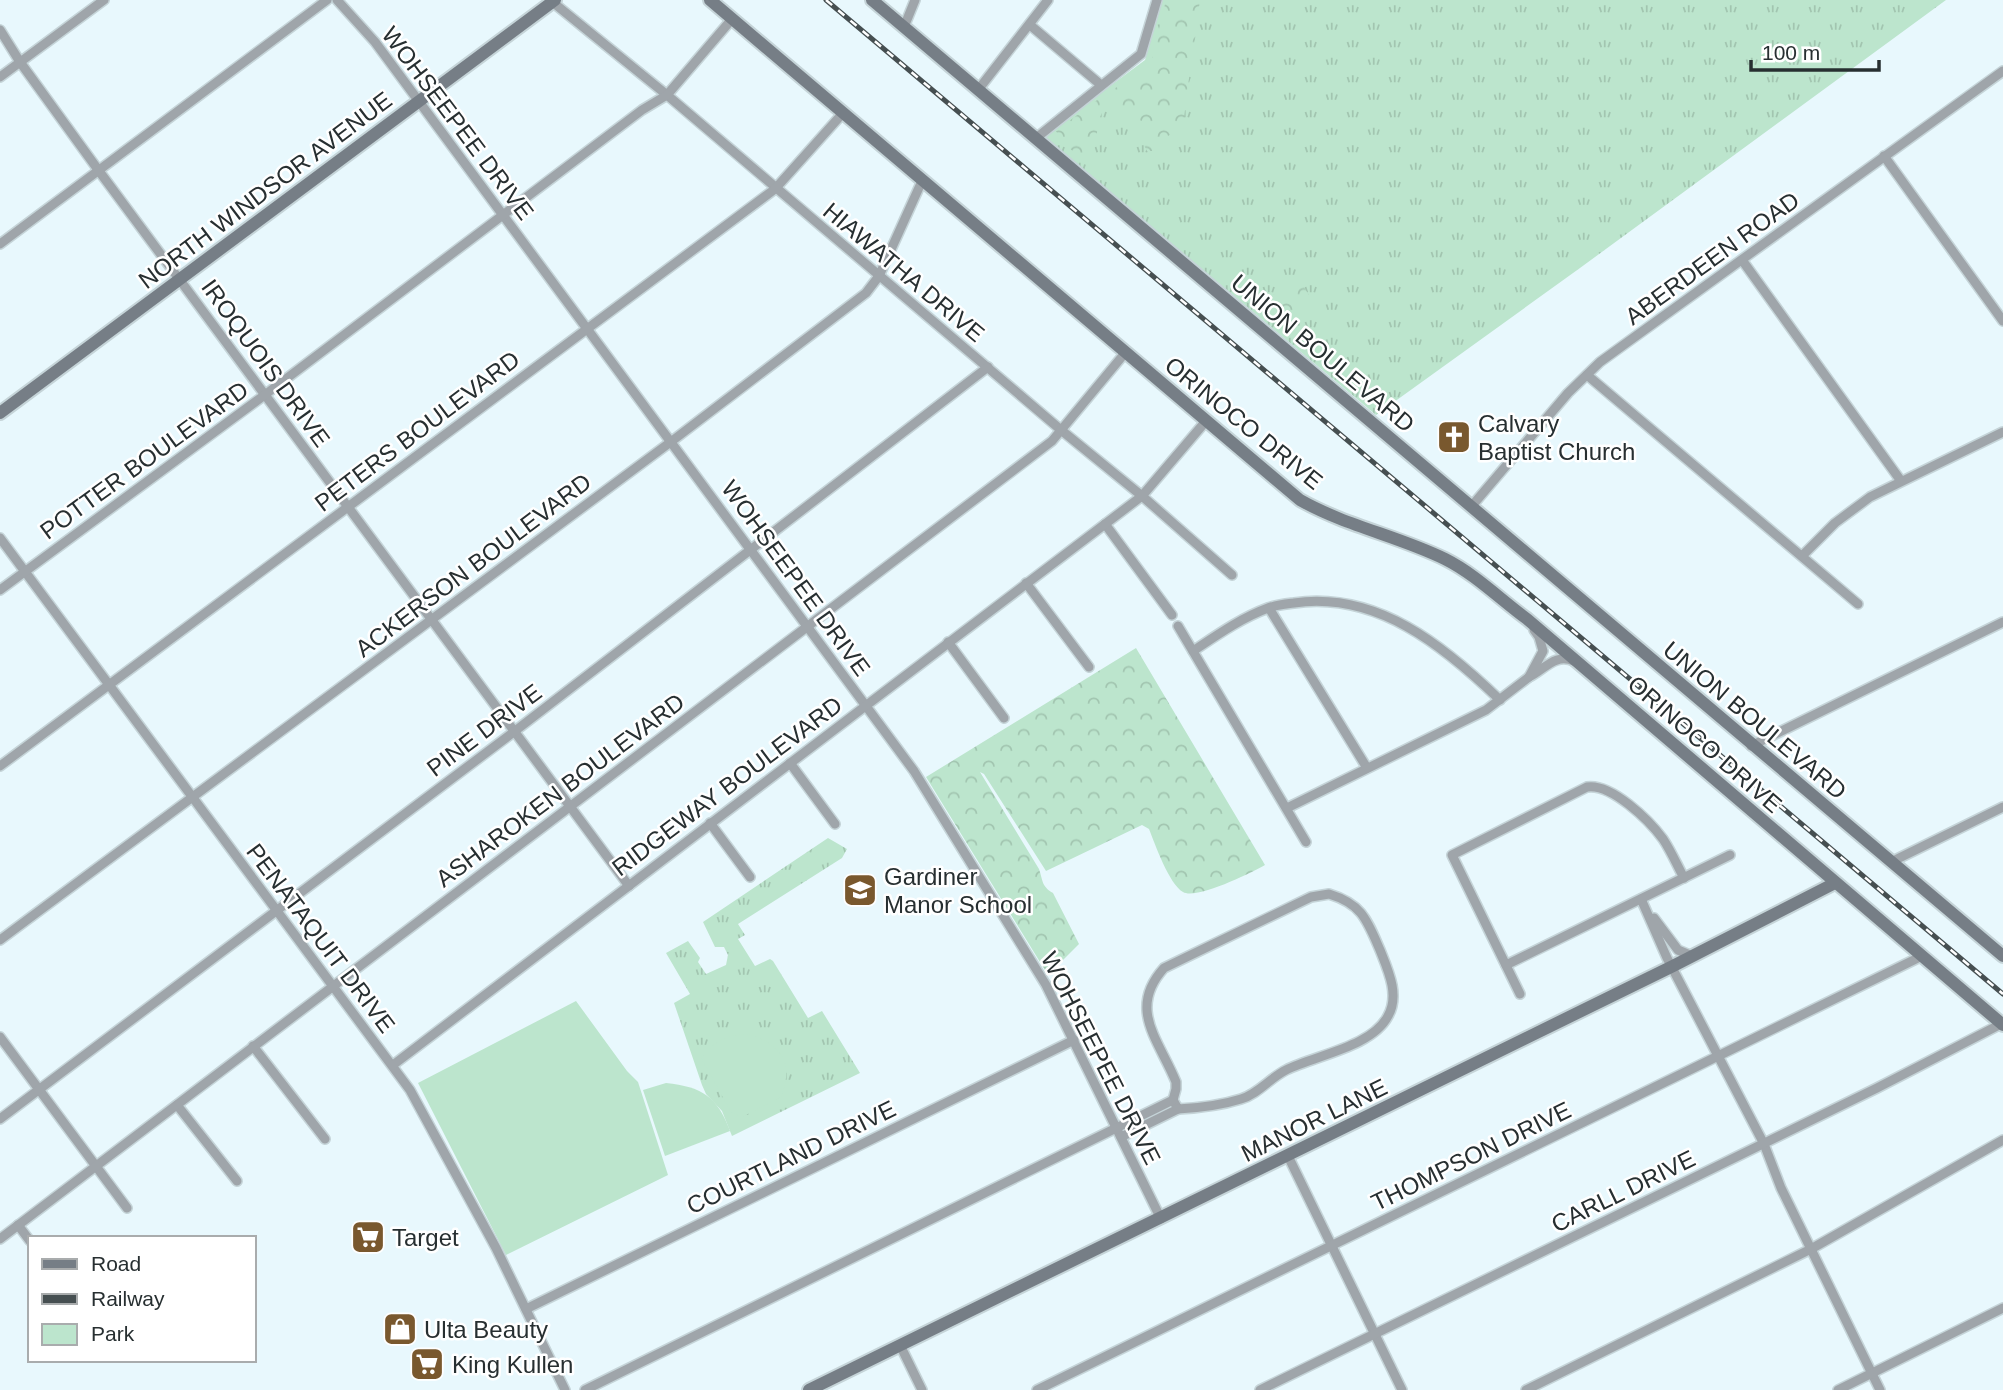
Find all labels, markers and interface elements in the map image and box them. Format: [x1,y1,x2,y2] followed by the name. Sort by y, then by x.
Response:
[377,21,539,225] street label: WOHSEEPEE DRIVE
[1751,28,1879,72] scale bar
[1762,41,1820,64] text: 100 m
[133,86,397,294] street label: NORTH WINDSOR AVENUE
[1620,186,1804,330] street label: ABERDEEN ROAD
[818,197,990,347] street label: HIAWATHA DRIVE
[1226,269,1420,437] street label: UNION BOULEVARD
[196,274,336,452] street label: IROQUOIS DRIVE
[309,345,525,517] street label: PETERS BOULEVARD
[1160,351,1328,495] street label: ORINOCO DRIVE
[35,376,253,544] street label: POTTER BOULEVARD
[1478,410,1635,465] place label: Calvary Baptist Church
[1435,418,1473,456] church icon: Calvary Baptist Church
[350,468,596,662] street label: ACKERSON BOULEVARD
[716,475,876,681] street label: WOHSEEPEE DRIVE
[1658,636,1852,804] street label: UNION BOULEVARD
[1623,670,1787,818] street label: ORINOCO DRIVE
[422,678,546,782] street label: PINE DRIVE
[431,688,689,892] street label: ASHAROKEN BOULEVARD
[607,691,847,881] street label: RIDGEWAY BOULEVARD
[241,838,401,1038] street label: PENATAQUIT DRIVE
[884,863,1032,918] place label: Gardiner Manor School
[841,871,879,909] school or university icon: Gardiner Manor School
[1036,947,1166,1169] street label: WOHSEEPEE DRIVE
[1237,1073,1391,1167] street label: MANOR LANE
[682,1095,900,1219] street label: COURTLAND DRIVE
[1367,1096,1575,1216] street label: THOMPSON DRIVE
[1547,1145,1699,1237] street label: CARLL DRIVE
[349,1218,387,1256] supermarket icon: Target
[392,1224,459,1251] place label: Target
[28,1236,256,1362] legend
[91,1252,141,1275] text: Road
[91,1287,165,1310] text: Railway
[381,1310,419,1348] shop icon: Ulta Beauty
[424,1316,548,1343] place label: Ulta Beauty
[91,1322,135,1345] text: Park
[408,1345,446,1383] supermarket icon: King Kullen
[452,1351,573,1378] place label: King Kullen

